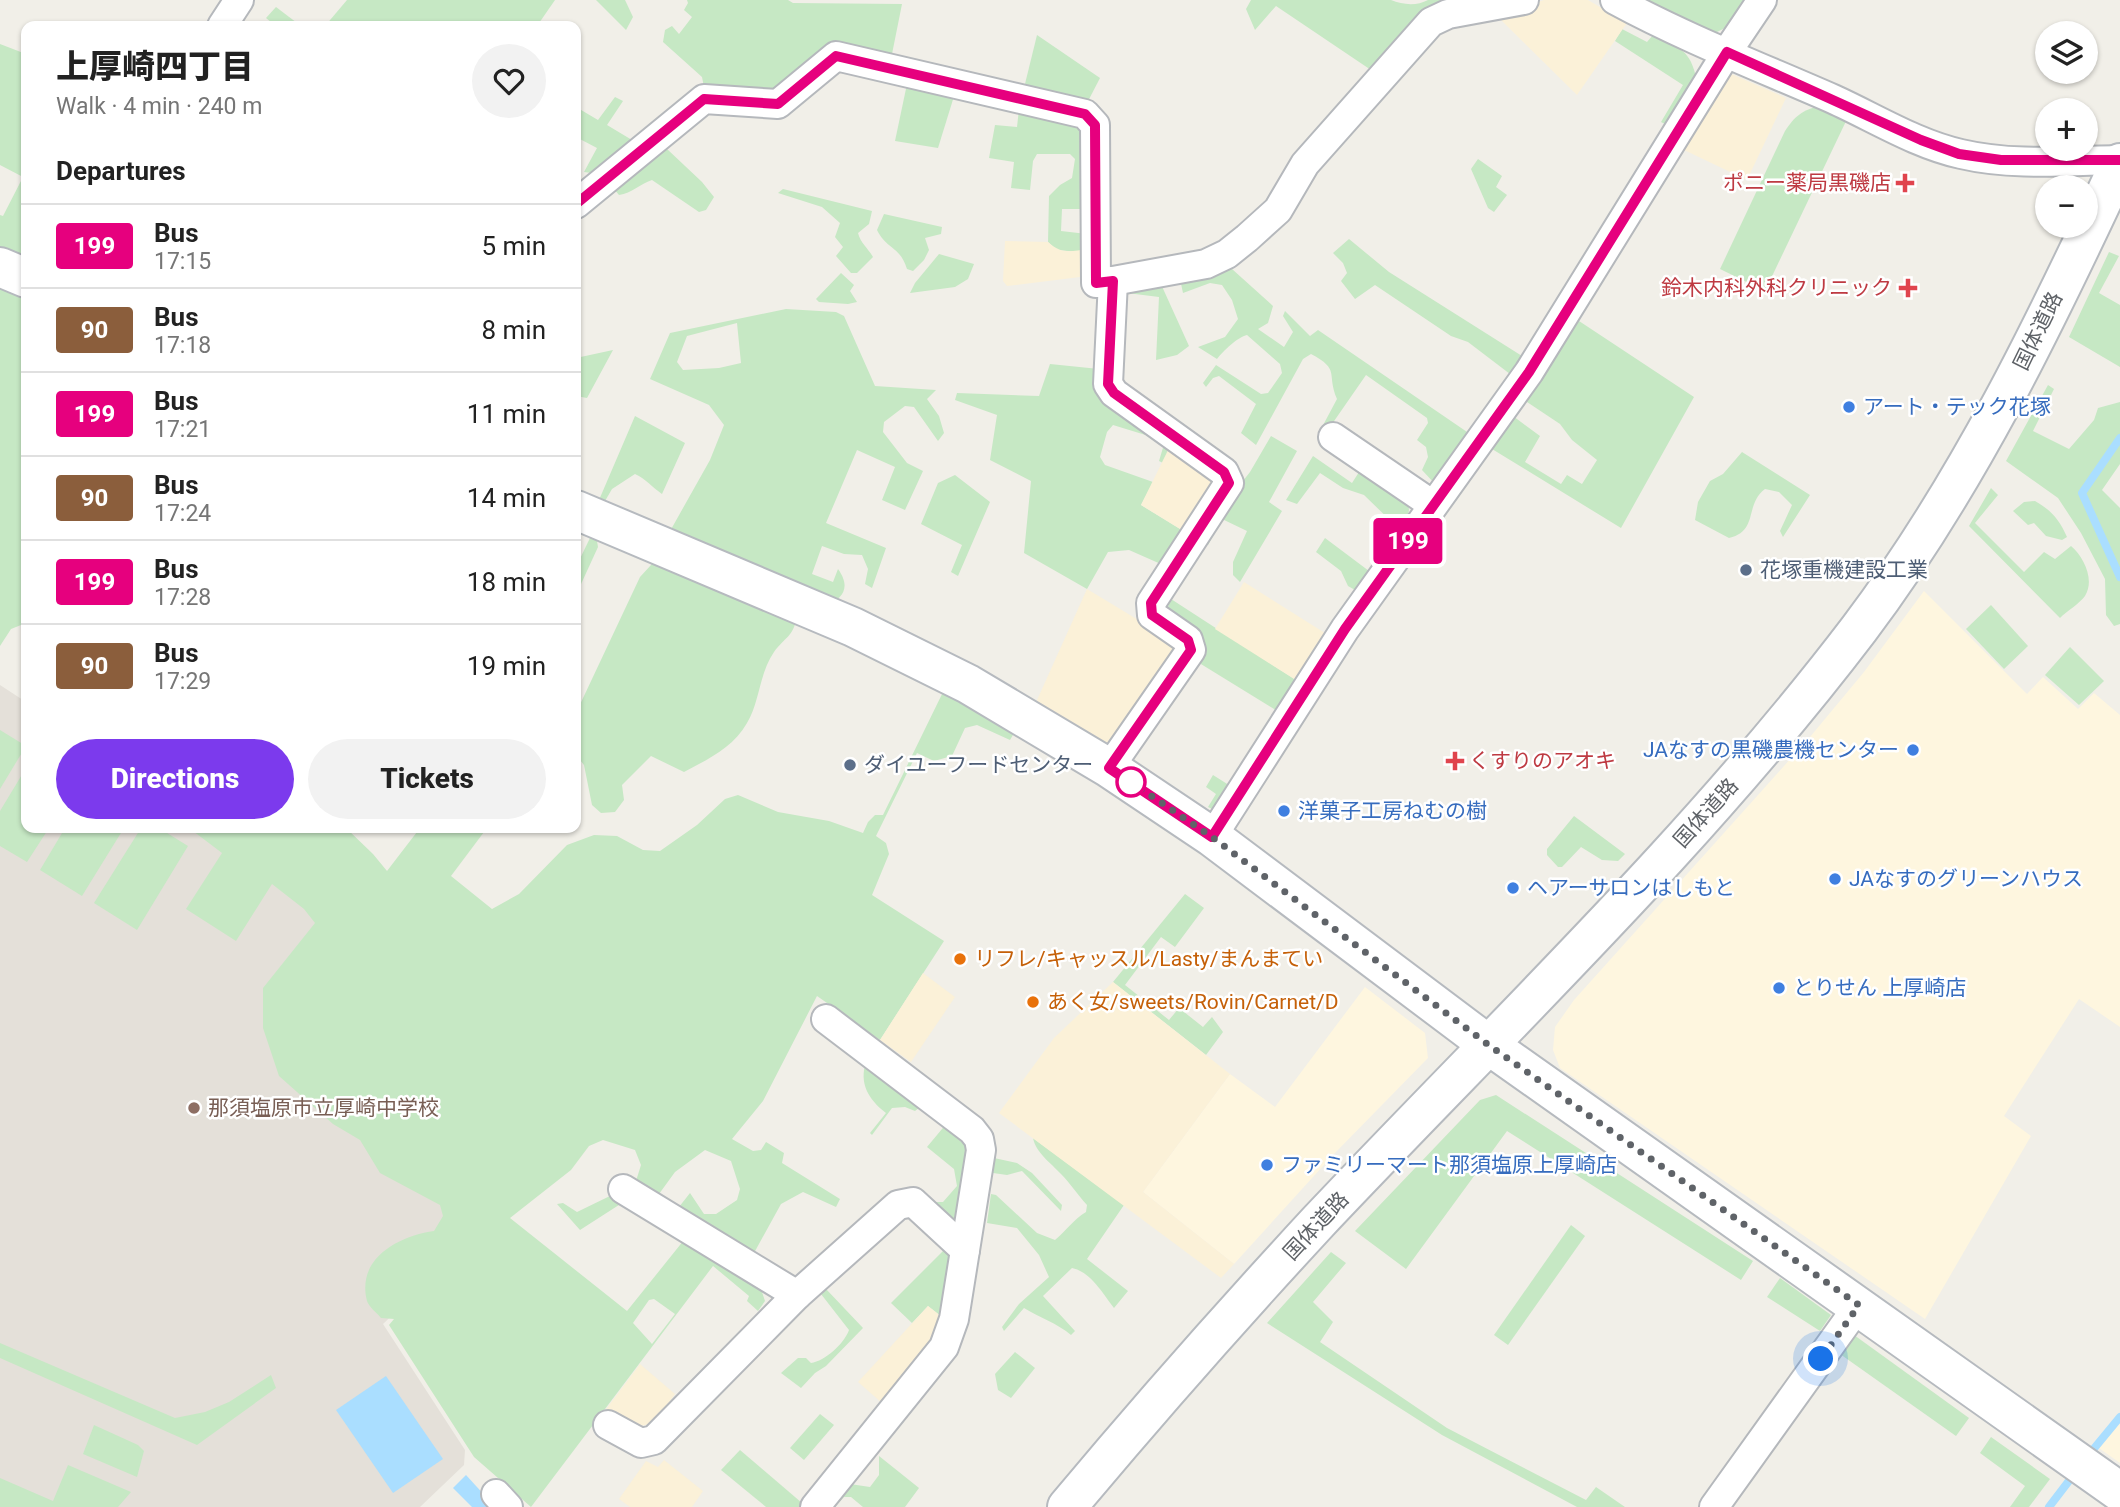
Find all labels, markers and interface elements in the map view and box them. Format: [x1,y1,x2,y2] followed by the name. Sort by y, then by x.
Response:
[2035,21,2098,238] map controls
[2035,21,2098,84] button: layers
[472,44,546,118] button: heart
[56,47,254,86] text: 上厚崎四丁目
[56,93,262,120] text: Walk · 4 min · 240 m
[2035,98,2098,161] button: +
[56,156,186,186] text: Departures
[1723,171,1891,195] place label: ポニー薬局黒磯店
[1897,175,1913,191] marker: ポニー薬局黒磯店
[2035,175,2098,238] button: −
[154,218,199,248] text: Bus
[481,231,546,261] text: 5 min
[74,232,115,260] text: 199
[154,248,211,275] text: 17:15
[1661,276,1892,300] place label: 鈴木内科外科クリニック
[1898,278,1918,298] marker: 鈴木内科外科クリニック
[2009,288,2067,374] street label: 国体道路
[154,302,199,332] text: Bus
[481,315,546,345] text: 8 min
[81,316,108,344] text: 90
[154,332,211,359] text: 17:18
[154,386,199,416] text: Bus
[1863,395,2051,419] place label: アート・テック花塚
[467,399,546,429] text: 11 min
[1841,399,1857,415] marker: アート・テック花塚
[74,400,115,428] text: 199
[154,416,211,443] text: 17:21
[154,470,199,500] text: Bus
[467,483,546,513] text: 14 min
[81,484,108,512] text: 90
[154,500,211,527] text: 17:24
[1368,518,1448,564] line badge: 199
[1387,527,1429,555] text: 199
[154,554,199,584] text: Bus
[1760,558,1928,582] place label: 花塚重機建設工業
[1738,562,1754,578] marker: 花塚重機建設工業
[467,567,546,597] text: 18 min
[74,568,115,596] text: 199
[154,584,211,611] text: 17:28
[154,638,199,668] text: Bus
[467,651,546,681] text: 19 min
[81,652,108,680] text: 90
[154,668,211,695] text: 17:29
[1643,738,1899,762] place label: JAなすの黒磯農機センター
[56,739,294,819] button: Directions
[308,739,546,819] button: Tickets
[1905,742,1921,758] marker: JAなすの黒磯農機センター
[1469,749,1616,773] place label: くすりのアオキ
[864,753,1093,777] place label: ダイユーフードセンター
[1447,753,1463,769] marker: くすりのアオキ
[842,757,858,773] marker: ダイユーフードセンター
[1116,767,1146,797] unlabelled marker
[1669,774,1743,852] street label: 国体道路
[1298,799,1487,823] place label: 洋菓子工房ねむの樹
[1276,803,1292,819] marker: 洋菓子工房ねむの樹
[1849,867,2083,891] place label: JAなすのグリーンハウス
[1827,871,1843,887] marker: JAなすのグリーンハウス
[1527,876,1735,900] place label: ヘアーサロンはしもと
[1505,880,1521,896] marker: ヘアーサロンはしもと
[974,947,1323,971] place label: リフレ/キャッスル/Lasty/まんまてい
[952,951,968,967] marker: リフレ/キャッスル/Lasty/まんまてい
[1793,976,1966,1000] place label: とりせん 上厚崎店
[1771,980,1787,996] marker: とりせん 上厚崎店
[1047,990,1339,1014] place label: あく女/sweets/Rovin/Carnet/D
[1025,994,1041,1010] marker: あく女/sweets/Rovin/Carnet/D
[208,1096,439,1120] place label: 那須塩原市立厚崎中学校
[186,1100,202,1116] marker: 那須塩原市立厚崎中学校
[1281,1153,1617,1177] place label: ファミリーマート那須塩原上厚崎店
[1259,1157,1275,1173] marker: ファミリーマート那須塩原上厚崎店
[1279,1187,1353,1265] street label: 国体道路
[1803,1341,1838,1376] your location

